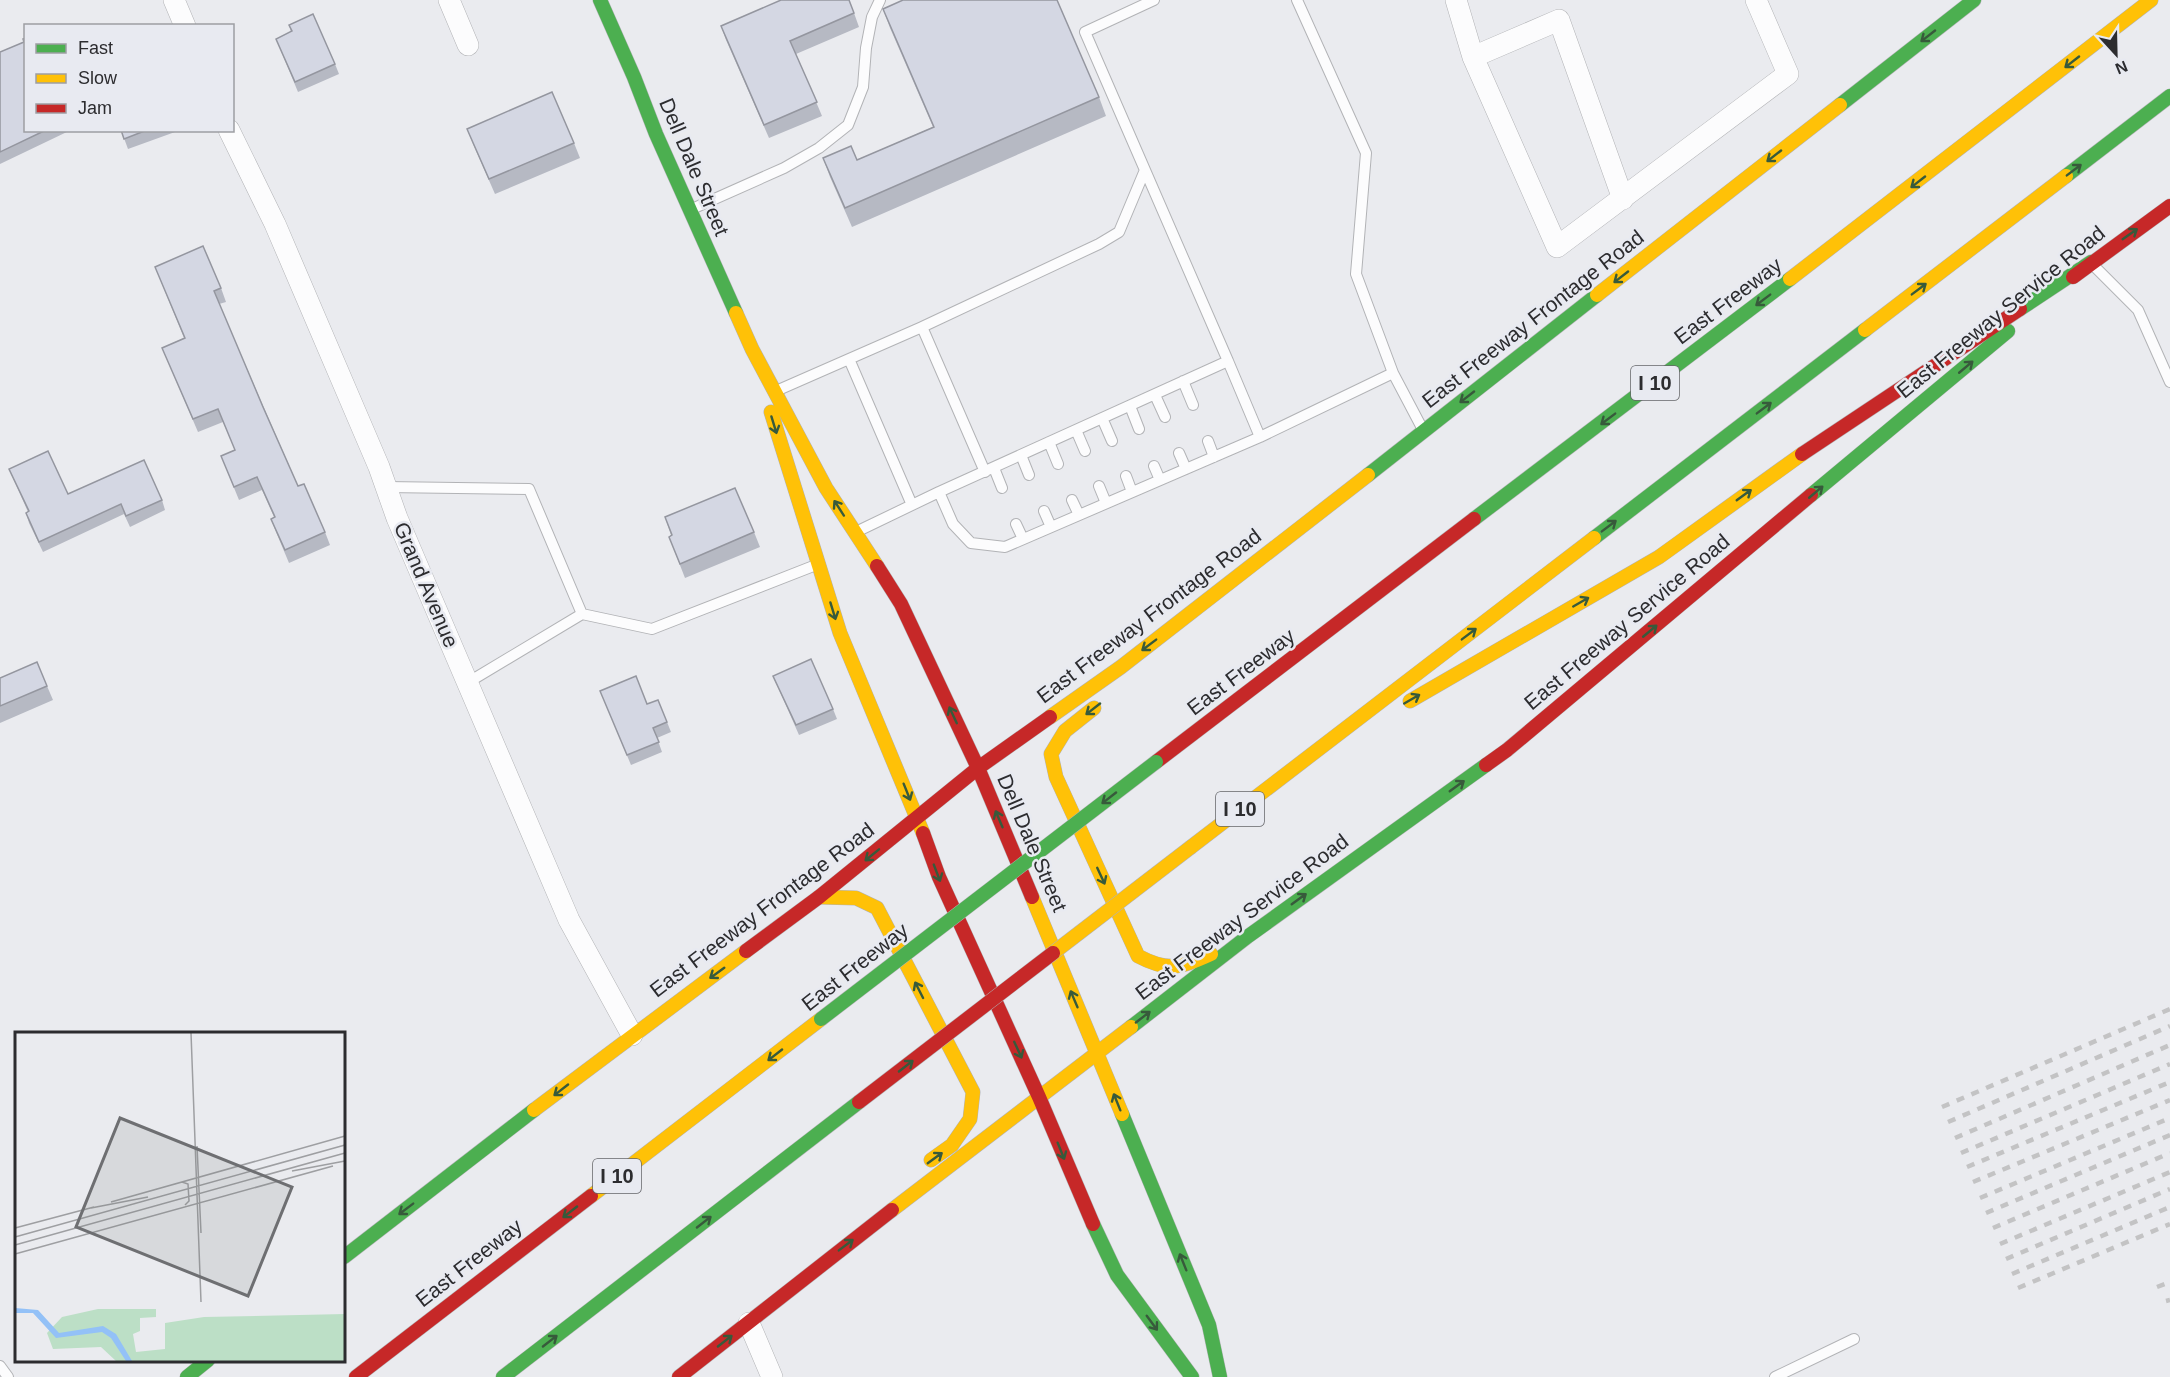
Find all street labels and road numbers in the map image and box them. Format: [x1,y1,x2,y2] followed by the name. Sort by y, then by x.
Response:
[655,95,734,239] street label: Dell Dale Street
[1892,221,2109,402] street label: East Freeway Service Road
[1418,225,1648,412] street label: East Freeway Frontage Road
[1670,252,1786,348] street label: East Freeway
[1631,366,1679,400] road number: I 10
[390,519,463,651] street label: Grand Avenue
[1032,523,1266,709] street label: East Freeway Frontage Road
[1520,529,1734,714] street label: East Freeway Service Road
[1182,623,1300,721] street label: East Freeway
[993,771,1072,915] street label: Dell Dale Street
[1216,792,1264,826] road number: I 10
[645,817,879,1003] street label: East Freeway Frontage Road
[1131,829,1353,1004] street label: East Freeway Service Road
[797,918,913,1016] street label: East Freeway
[593,1159,641,1193] road number: I 10
[411,1214,527,1311] street label: East Freeway

